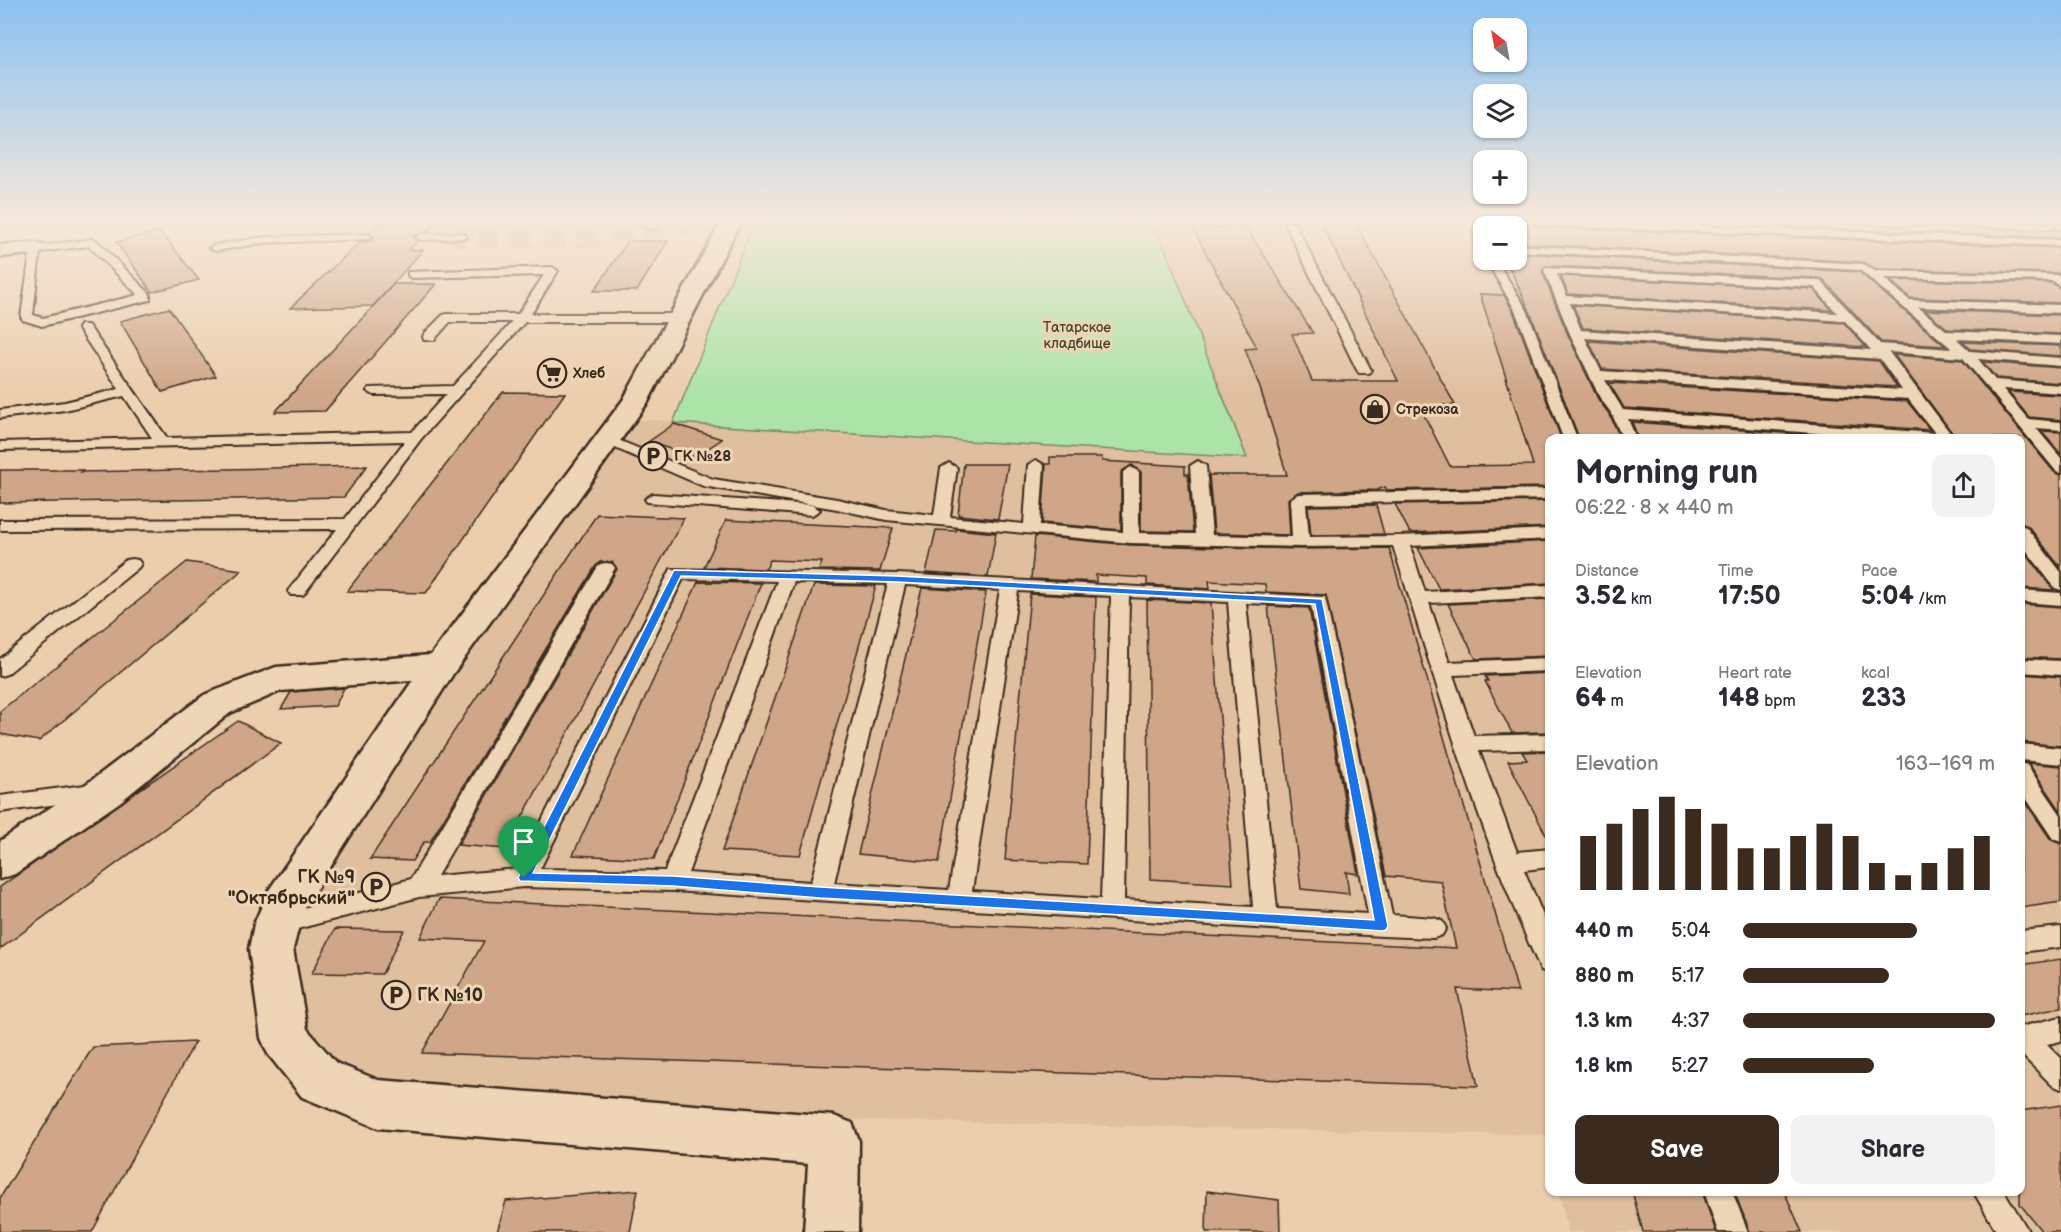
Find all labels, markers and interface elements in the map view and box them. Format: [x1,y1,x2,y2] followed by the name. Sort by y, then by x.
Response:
[1473,18,1527,72] north arrow
[1473,18,1527,270] map controls
[1473,84,1527,138] button: layers
[1473,150,1527,204] button: +
[1473,216,1527,270] button: −
[1043,319,1111,352] park label: Татарское кладбище
[536,357,568,389] supermarket icon: Хлеб
[572,365,605,382] place label: Хлеб
[1359,393,1391,425] shop icon: Стрекоза
[1396,401,1459,418] place label: Стрекоза
[637,440,669,472] parking icon: ГК №28
[674,447,731,466] place label: ГК №28
[1575,453,1758,493] text: Morning run
[1932,454,1995,517] button: share
[1575,496,1734,520] text: 06:22 · 8 × 440 m
[1575,562,1639,581] text: Distance
[1718,562,1753,581] text: Time
[1861,562,1897,581] text: Pace
[1575,581,1626,612] text: 3.52
[1718,581,1781,612] text: 17:50
[1861,581,1914,612] text: 5:04
[1626,590,1652,609] text: km
[1914,590,1946,609] text: /km
[1575,664,1642,683] text: Elevation
[1718,664,1792,683] text: Heart rate
[1861,664,1890,683] text: kcal
[1575,683,1606,714] text: 64
[1718,683,1760,714] text: 148
[1861,683,1906,714] text: 233
[1606,692,1624,711] text: m
[1760,692,1796,711] text: bpm
[1575,752,1658,776] text: Elevation
[1896,752,1995,776] text: 163–169 m
[498,816,549,878] pin
[507,825,540,858] icon: arrive
[228,867,355,909] place label: ГК №9 "Октябрьский"
[360,871,392,903] parking icon: ГК №9 "Октябрьский"
[1575,919,1633,943] text: 440 m
[1671,919,1710,943] text: 5:04
[1575,964,1634,988] text: 880 m
[1671,964,1704,988] text: 5:17
[380,979,412,1011] parking icon: ГК №10
[417,985,483,1006] place label: ГК №10
[1575,1009,1632,1033] text: 1.3 km
[1671,1009,1709,1033] text: 4:37
[1575,1054,1633,1078] text: 1.8 km
[1671,1054,1708,1078] text: 5:27
[1575,1115,1779,1184] button: Save
[1791,1115,1995,1184] button: Share

